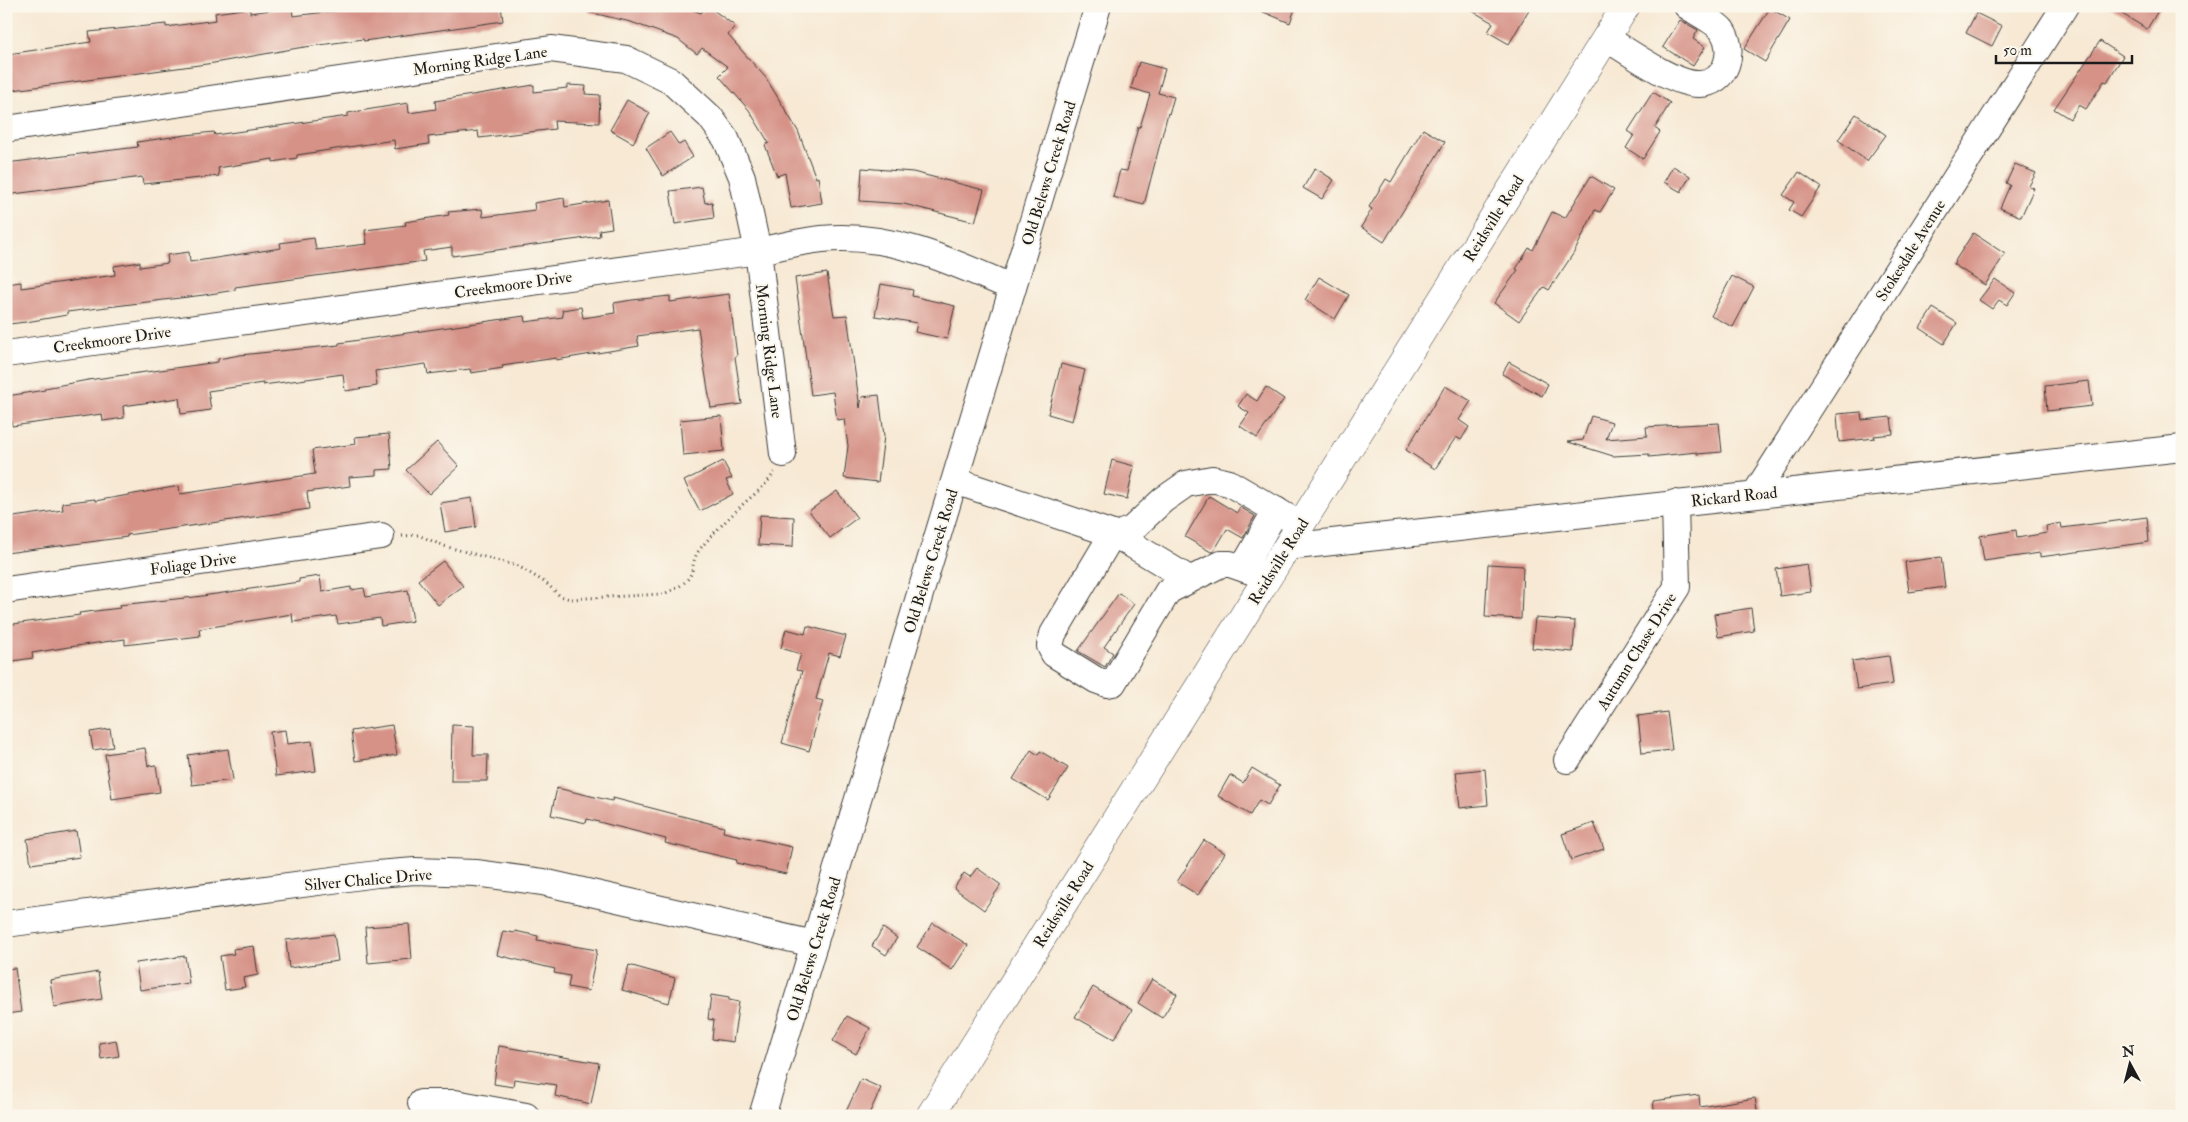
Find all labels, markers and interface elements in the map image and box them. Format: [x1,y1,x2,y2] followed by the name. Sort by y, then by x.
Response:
[1996,32,2132,64] scale bar
[2003,41,2032,60] text: 50 m
[412,42,549,80] street label: Morning Ridge Lane
[1017,98,1081,248] street label: Old Belews Creek Road
[1459,171,1528,266] street label: Reidsville Road
[1872,196,1950,305] street label: Stokesdale Avenue
[453,267,574,303] street label: Creekmoore Drive
[751,283,787,420] street label: Morning Ridge Lane
[52,322,173,358] street label: Creekmoore Drive
[1690,483,1778,511] street label: Rickard Road
[899,486,963,636] street label: Old Belews Creek Road
[1244,514,1313,609] street label: Reidsville Road
[149,548,238,580] street label: Foliage Drive
[1592,589,1681,715] street label: Autumn Chase Drive
[1029,857,1098,952] street label: Reidsville Road
[303,864,433,896] street label: Silver Chalice Drive
[782,874,846,1024] street label: Old Belews Creek Road
[2106,1040,2156,1090] north arrow
[2120,1042,2136,1061] text: N

